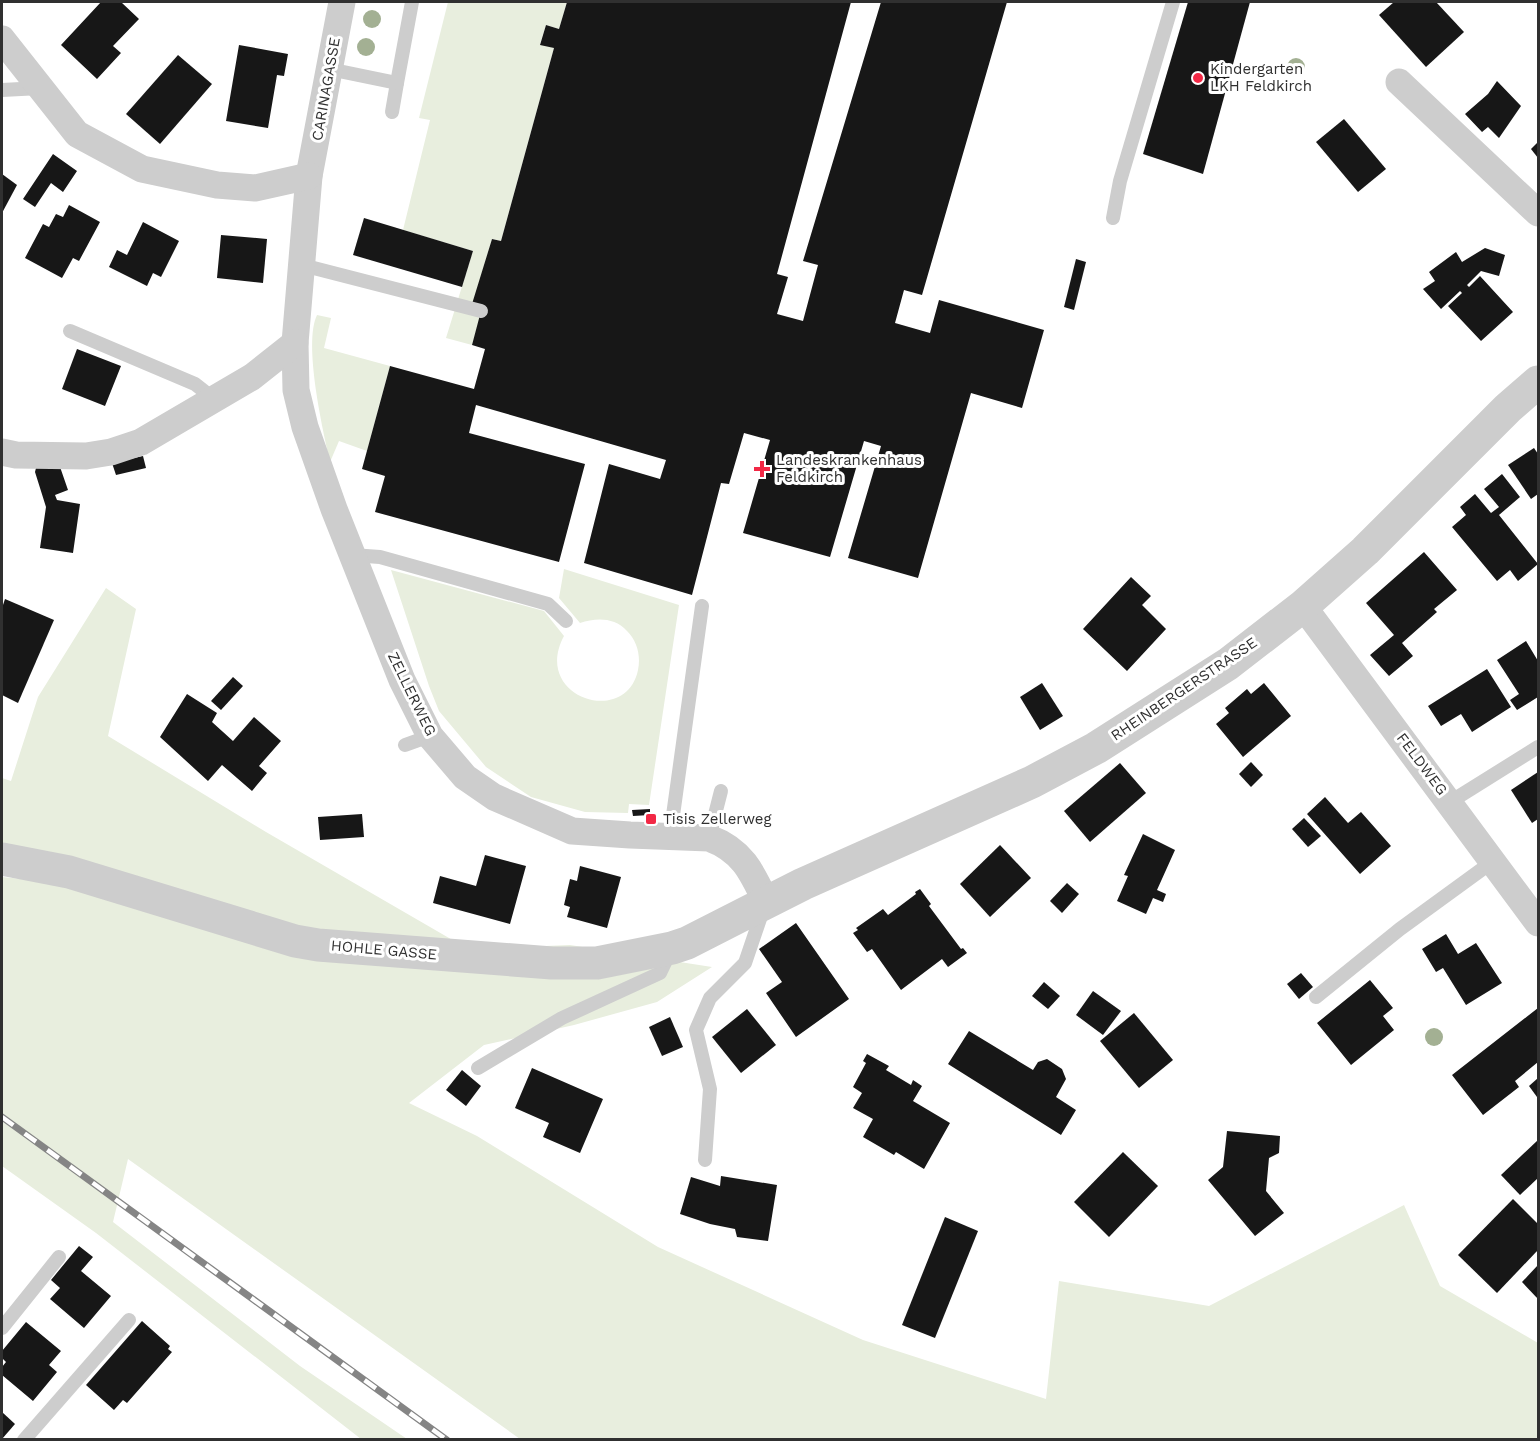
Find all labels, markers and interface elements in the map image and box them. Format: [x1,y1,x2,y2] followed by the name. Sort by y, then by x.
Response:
[308,36,344,142] street label: CARINAGASSE
[1210,60,1312,95] place label: Kindergarten LKH Feldkirch
[1191,71,1205,85] marker: Kindergarten LKH Feldkirch
[776,451,922,486] place label: Landeskrankenhaus Feldkirch
[753,460,771,478] marker: Landeskrankenhaus Feldkirch
[1107,633,1261,745] street label: RHEINBERGERSTRASSE
[384,649,440,739] street label: ZELLERWEG
[1393,729,1451,799] street label: FELDWEG
[663,810,771,828] place label: Tisis Zellerweg
[644,812,658,826] marker: Tisis Zellerweg
[330,936,438,964] street label: HOHLE GASSE

